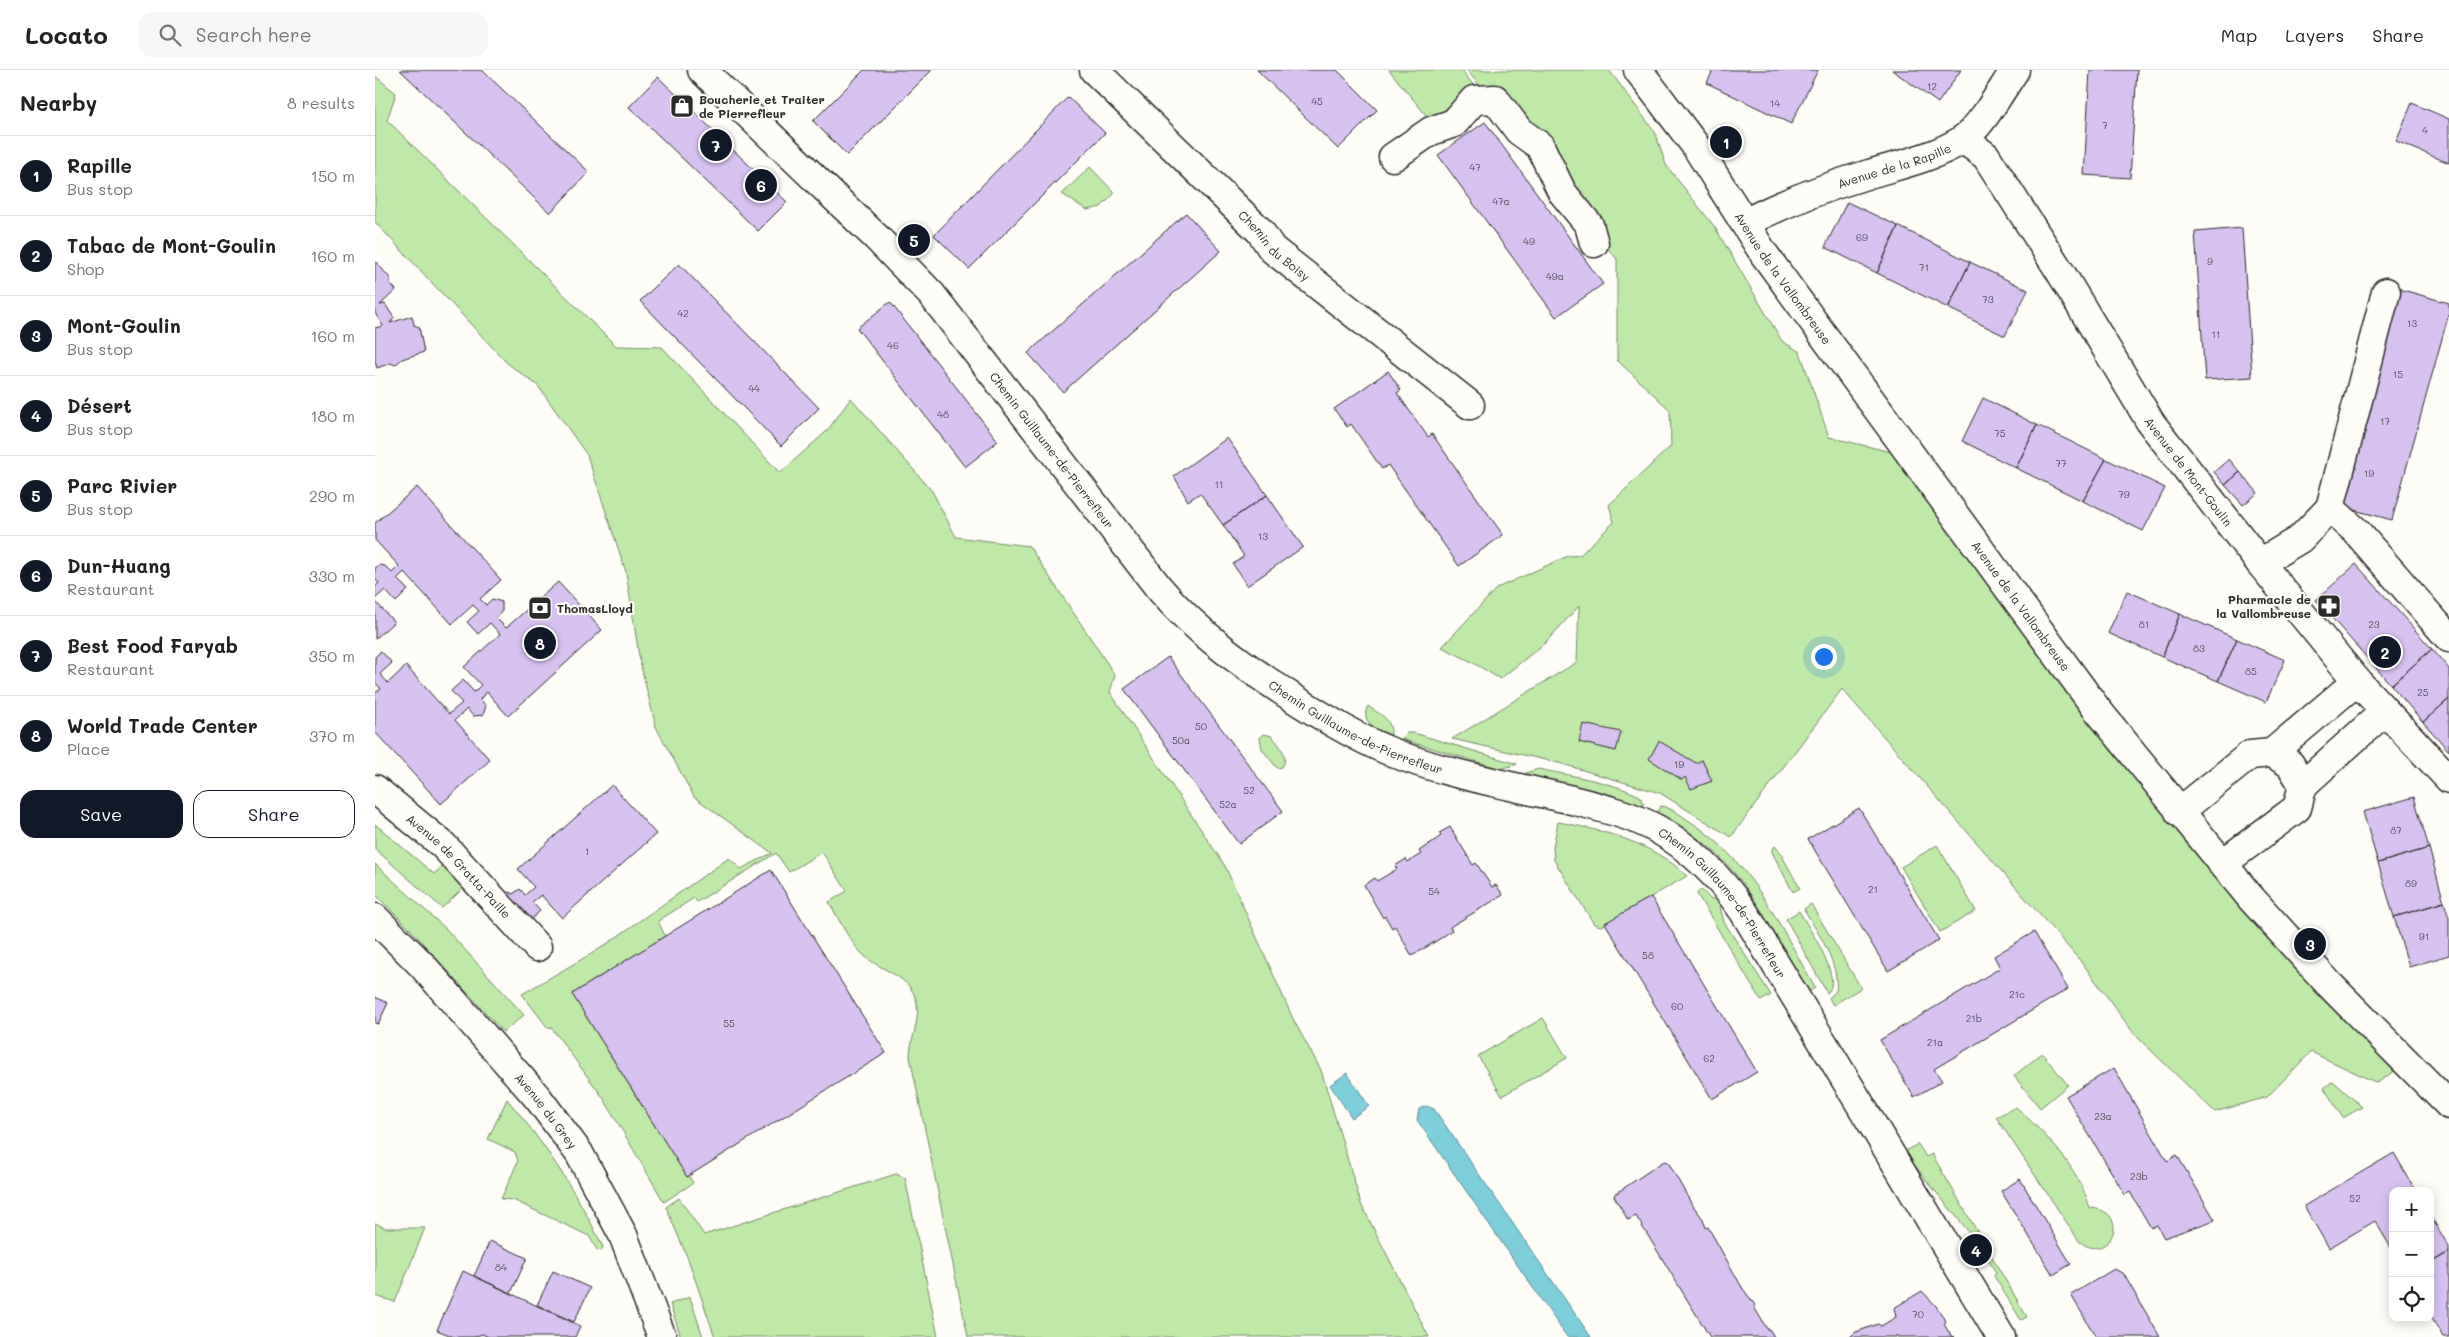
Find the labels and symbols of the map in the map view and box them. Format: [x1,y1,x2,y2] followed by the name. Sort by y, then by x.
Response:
[1927,79,1937,93] house number: 12
[699,91,825,121] place label: Boucherie et Traiter de Pierrefleur
[669,93,695,119] shop icon: Boucherie et Traiter de Pierrefleur
[1311,94,1323,108] house number: 45
[1770,96,1780,110] house number: 14
[2102,118,2108,132] house number: 7
[1710,123,1742,161] pin: 1
[2422,123,2428,137] house number: 4
[700,126,732,164] pin: 7
[1835,139,1954,192] street label: Avenue de la Rapille
[1469,160,1481,174] house number: 47
[745,166,777,204] pin: 6
[1492,194,1510,208] house number: 47a
[1235,207,1314,284] street label: Chemin du Boisy
[1732,209,1835,347] street label: Avenue de la Vallombreuse
[898,221,930,259] pin: 5
[1856,230,1868,244] house number: 69
[1523,234,1535,248] house number: 49
[2207,254,2213,268] house number: 9
[1919,260,1929,274] house number: 71
[1546,269,1564,283] house number: 49a
[1982,292,1994,306] house number: 73
[677,306,689,320] house number: 42
[2407,316,2417,330] house number: 13
[2212,327,2220,341] house number: 11
[887,338,899,352] house number: 46
[2393,367,2403,381] house number: 15
[987,369,1118,532] street label: Chemin Guillaume-de-Pierrefleur
[748,381,760,395] house number: 44
[937,407,949,421] house number: 48
[2141,414,2236,529] street label: Avenue de Mont-Goulin
[2380,414,2390,428] house number: 17
[1994,426,2006,440] house number: 75
[2055,456,2067,470] house number: 77
[2364,466,2374,480] house number: 19
[1215,477,1223,491] house number: 11
[2118,487,2130,501] house number: 79
[1258,529,1268,543] house number: 13
[1968,537,2074,674] street label: Avenue de la Vallombreuse
[2216,591,2311,621] place label: Pharmacie de la Vallombreuse
[2316,593,2342,619] pharmacy icon: Pharmacie de la Vallombreuse
[527,595,553,621] bank icon: ThomasLloyd
[557,600,633,616] place label: ThomasLloyd
[2139,617,2149,631] house number: 81
[2368,617,2380,631] house number: 23
[524,624,556,662] pin: 8
[2369,633,2401,671] pin: 2
[2193,641,2205,655] house number: 83
[1811,644,1837,670] your location
[2245,664,2257,678] house number: 85
[1266,676,1445,777] street label: Chemin Guillaume-de-Pierrefleur
[2417,685,2429,699] house number: 25
[1195,719,1207,733] house number: 50
[1172,733,1190,747] house number: 50a
[1674,757,1684,771] house number: 19
[1243,783,1255,797] house number: 52
[1219,797,1237,811] house number: 52a
[403,810,515,922] street label: Avenue de Gratta-Paille
[2390,823,2402,837] house number: 87
[1656,824,1790,981] street label: Chemin Guillaume-de-Pierrefleur
[585,844,589,858] house number: 1
[2405,876,2417,890] house number: 89
[1868,882,1878,896] house number: 21
[1428,884,1440,898] house number: 54
[2294,925,2326,963] pin: 3
[2419,929,2429,943] house number: 91
[1642,948,1654,962] house number: 58
[2009,987,2025,1001] house number: 21c
[1671,999,1683,1013] house number: 60
[1966,1011,1982,1025] house number: 21b
[723,1016,735,1030] house number: 55
[1927,1035,1943,1049] house number: 21a
[1703,1051,1715,1065] house number: 62
[512,1069,581,1152] street label: Avenue du Grey
[2094,1109,2112,1123] house number: 23a
[2130,1169,2148,1183] house number: 23b
[2349,1191,2361,1205] house number: 52
[1960,1231,1992,1269] pin: 4
[495,1260,507,1274] house number: 84
[1912,1307,1924,1321] house number: 70

